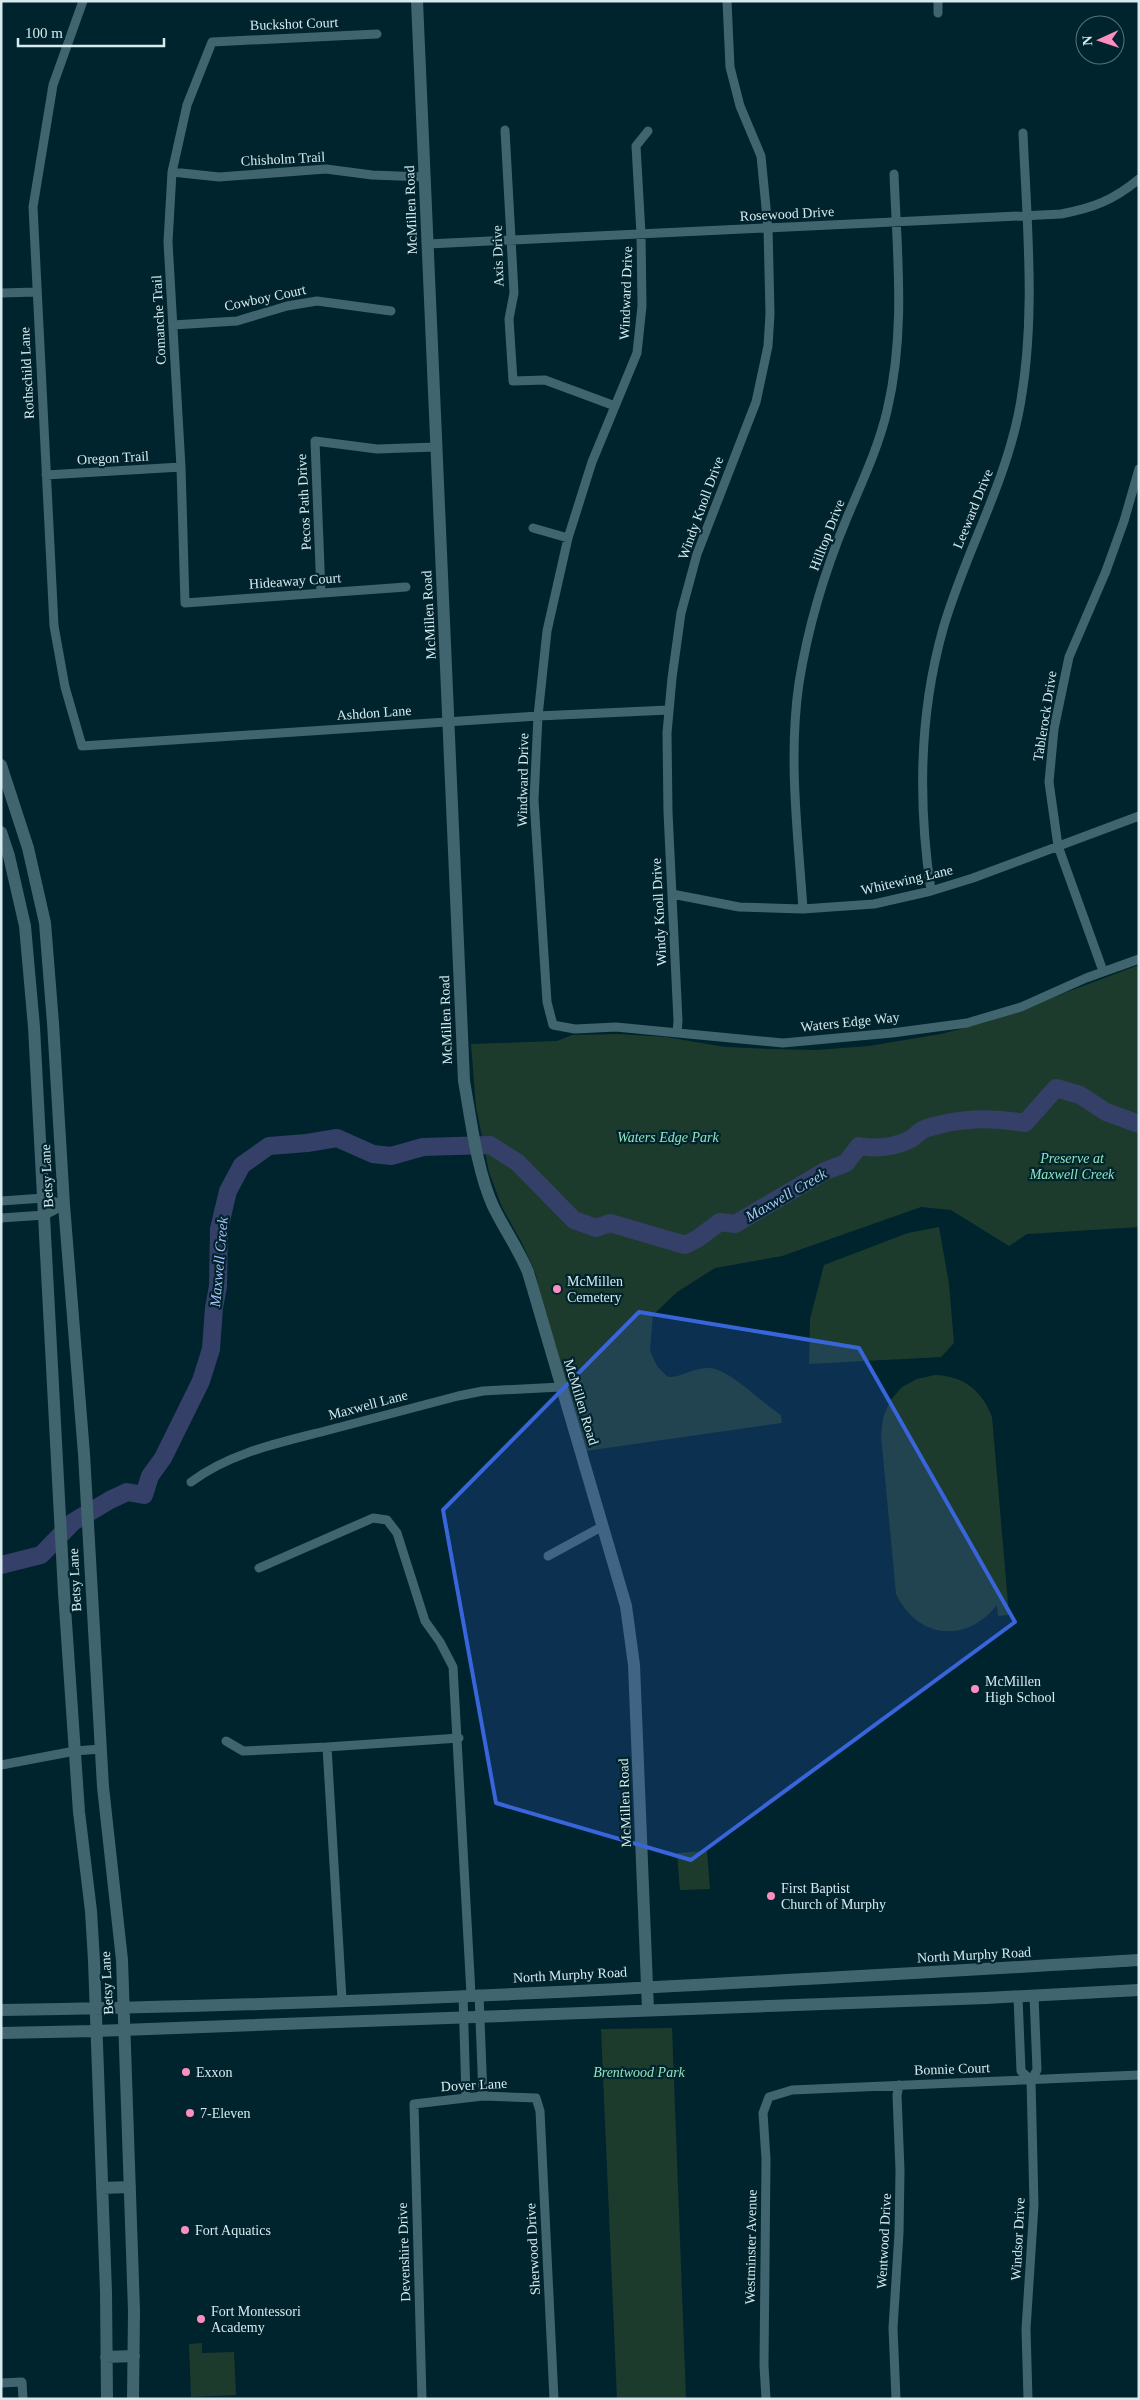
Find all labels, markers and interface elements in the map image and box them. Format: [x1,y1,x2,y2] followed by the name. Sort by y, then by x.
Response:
[18,15,164,47] scale bar
[250,15,338,33] street label: Buckshot Court
[1075,15,1125,65] north arrow
[25,25,63,41] text: 100 m
[1080,35,1095,46] text: N
[240,149,326,169] street label: Chisholm Trail
[402,165,420,255] street label: McMillen Road
[739,204,835,224] street label: Rosewood Drive
[489,225,507,287] street label: Axis Drive
[617,246,635,340] street label: Windward Drive
[149,275,169,365] street label: Comanche Trail
[223,282,307,314] street label: Cowboy Court
[17,327,37,419] street label: Rothschild Lane
[77,449,149,467] street label: Oregon Trail
[294,453,314,551] street label: Pecos Path Drive
[675,455,727,561] street label: Windy Knoll Drive
[950,467,996,551] street label: Leeward Drive
[807,497,847,573] street label: Hilltop Drive
[249,570,342,592] street label: Hideaway Court
[419,570,439,660] street label: McMillen Road
[1030,670,1060,762] street label: Tablerock Drive
[336,703,412,723] street label: Ashdon Lane
[515,733,531,827] street label: Windward Drive
[649,858,669,966] street label: Windy Knoll Drive
[860,862,954,898] street label: Whitewing Lane
[437,975,455,1065] street label: McMillen Road
[800,1009,900,1035] street label: Waters Edge Way
[617,1130,719,1145] park label: Waters Edge Park
[38,1144,56,1208] street label: Betsy Lane
[1029,1151,1115,1182] park label: Preserve at Maxwell Creek
[742,1165,830,1225] water label: Maxwell Creek
[207,1216,231,1309] water label: Maxwell Creek
[567,1274,623,1305] place label: McMillen Cemetery
[551,1283,563,1295] marker: McMillen Cemetery
[561,1357,601,1447] street label: McMillen Road
[327,1387,409,1423] street label: Maxwell Lane
[66,1548,84,1612] street label: Betsy Lane
[985,1674,1056,1705] place label: McMillen High School
[969,1683,981,1695] marker: McMillen High School
[616,1758,634,1848] street label: McMillen Road
[781,1881,886,1912] place label: First Baptist Church of Murphy
[765,1890,777,1902] marker: First Baptist Church of Murphy
[917,1945,1031,1965] street label: North Murphy Road
[98,1951,116,2015] street label: Betsy Lane
[513,1965,627,1985] street label: North Murphy Road
[914,2060,990,2078] street label: Bonnie Court
[196,2065,233,2080] place label: Exxon
[593,2065,686,2080] park label: Brentwood Park
[180,2066,192,2078] marker: Exxon
[440,2076,508,2094] street label: Dover Lane
[200,2106,251,2121] place label: 7-Eleven
[184,2107,196,2119] marker: 7-Eleven
[742,2189,760,2305] street label: Westminster Avenue
[874,2193,894,2289] street label: Wentwood Drive
[1008,2197,1028,2281] street label: Windsor Drive
[395,2202,413,2302] street label: Devenshire Drive
[523,2203,543,2295] street label: Sherwood Drive
[195,2223,271,2238] place label: Fort Aquatics
[179,2224,191,2236] marker: Fort Aquatics
[211,2304,301,2335] place label: Fort Montessori Academy
[195,2313,207,2325] marker: Fort Montessori Academy

